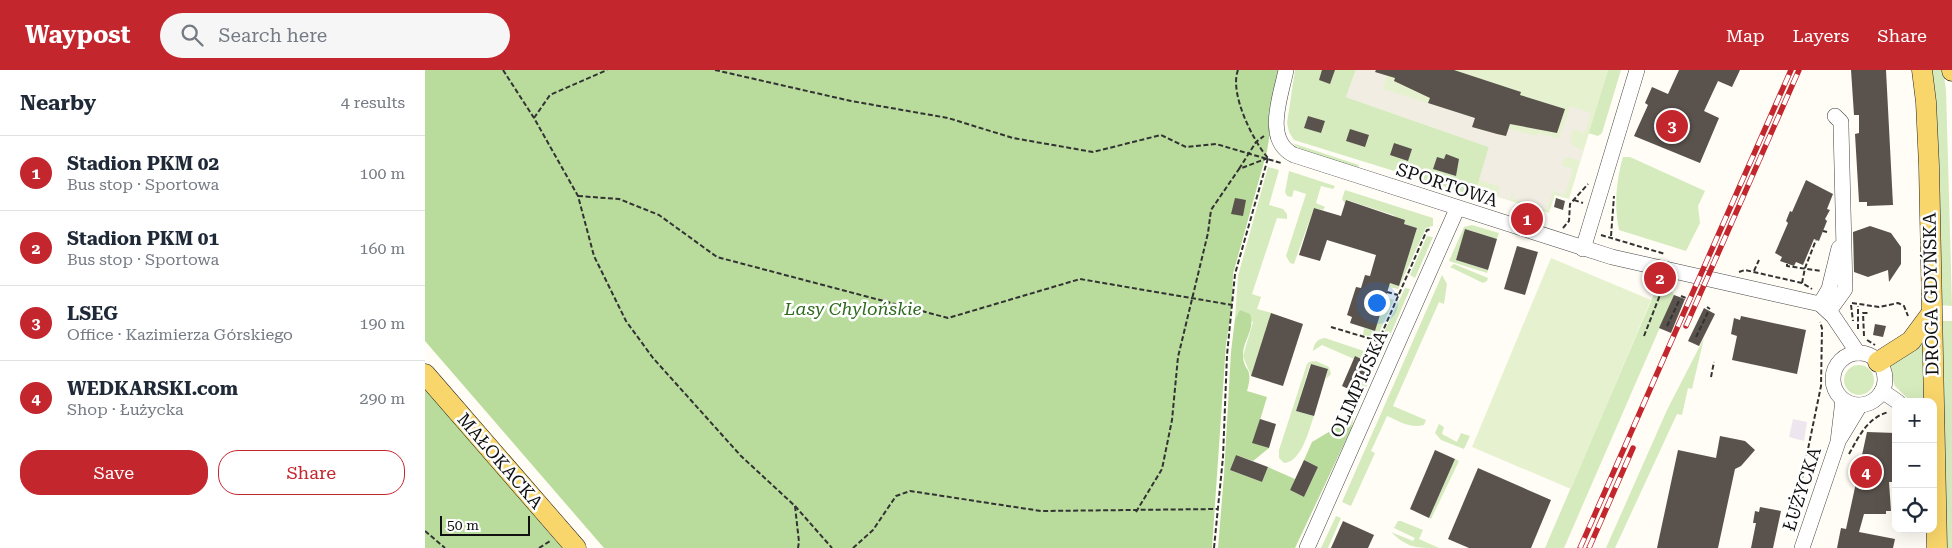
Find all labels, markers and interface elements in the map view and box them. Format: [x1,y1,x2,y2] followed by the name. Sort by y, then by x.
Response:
[160,13,510,58] search box
[25,21,130,49] text: Waypost
[178,21,206,49] icon: search
[218,24,327,47] text: Search here
[1726,25,1765,46] text: Map
[1793,25,1849,46] text: Layers
[1877,25,1927,46] text: Share
[20,91,96,115] text: Nearby
[341,93,405,112] text: 4 results
[1656,107,1688,145] pin: 3
[67,152,219,175] text: Stadion PKM 02
[1394,158,1501,211] street label: SPORTOWA
[32,164,40,183] text: 1
[359,164,405,183] text: 100 m
[67,175,219,194] text: Bus stop · Sportowa
[1511,200,1543,238] pin: 1
[1919,212,1942,376] street label: DROGA GDYŃSKA
[67,227,219,250] text: Stadion PKM 01
[32,239,40,258] text: 2
[359,239,405,258] text: 160 m
[67,250,219,269] text: Bus stop · Sportowa
[1644,259,1676,297] pin: 2
[1364,290,1390,316] your location
[783,298,922,319] park label: Lasy Chylońskie
[67,302,118,325] text: LSEG
[32,314,40,333] text: 3
[359,314,405,333] text: 190 m
[67,325,293,344] text: Office · Kazimierza Górskiego
[1326,327,1392,441] street label: OLIMPIJSKA
[67,377,238,400] text: WEDKARSKI.com
[32,389,40,408] text: 4
[359,389,405,408] text: 290 m
[1892,398,1937,533] map controls
[1892,398,1937,443] button: +
[67,400,184,419] text: Shop · Łużycka
[453,409,548,513] street label: MAŁOKACKA
[1892,443,1937,488] button: −
[1778,444,1825,534] street label: ŁUŻYCKA
[20,450,208,495] button: Save
[218,450,405,495] button: Share
[1850,453,1882,491] pin: 4
[1892,488,1937,533] button: locate
[440,513,530,536] scale bar
[447,517,479,533] text: 50 m

